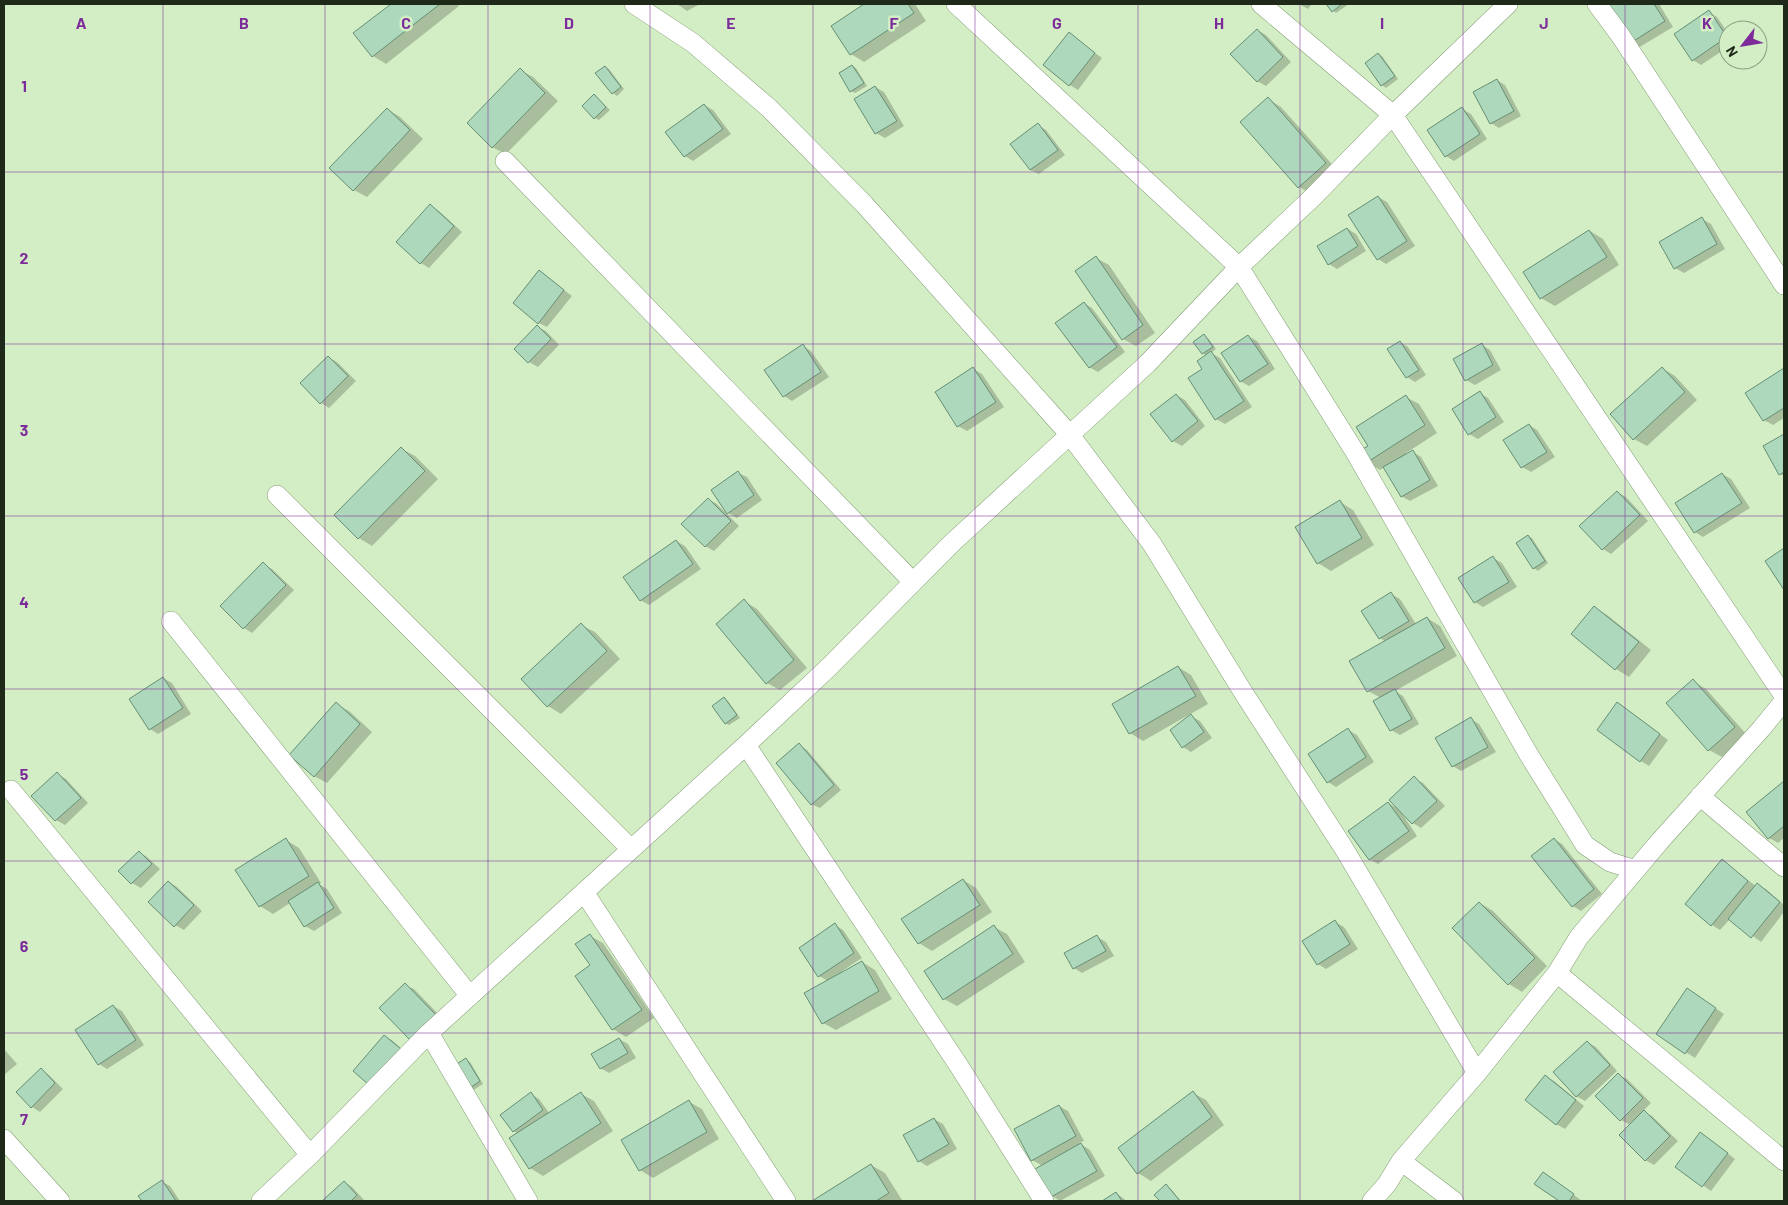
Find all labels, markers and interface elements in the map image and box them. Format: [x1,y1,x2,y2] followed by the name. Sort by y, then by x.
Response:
[76,13,87,32] text: A
[239,13,249,32] text: B
[401,13,411,32] text: C
[564,13,574,32] text: D
[726,13,736,32] text: E
[890,13,899,32] text: F
[1052,13,1062,32] text: G
[1214,13,1224,32] text: H
[1380,13,1384,32] text: I
[1539,13,1549,32] text: J
[1702,13,1712,32] text: K
[1718,20,1768,70] north arrow
[1722,44,1741,60] text: N
[21,76,27,95] text: 1
[20,248,29,267] text: 2
[20,420,28,439] text: 3
[19,592,29,611] text: 4
[20,764,29,783] text: 5
[20,936,29,955] text: 6
[20,1109,28,1128] text: 7

